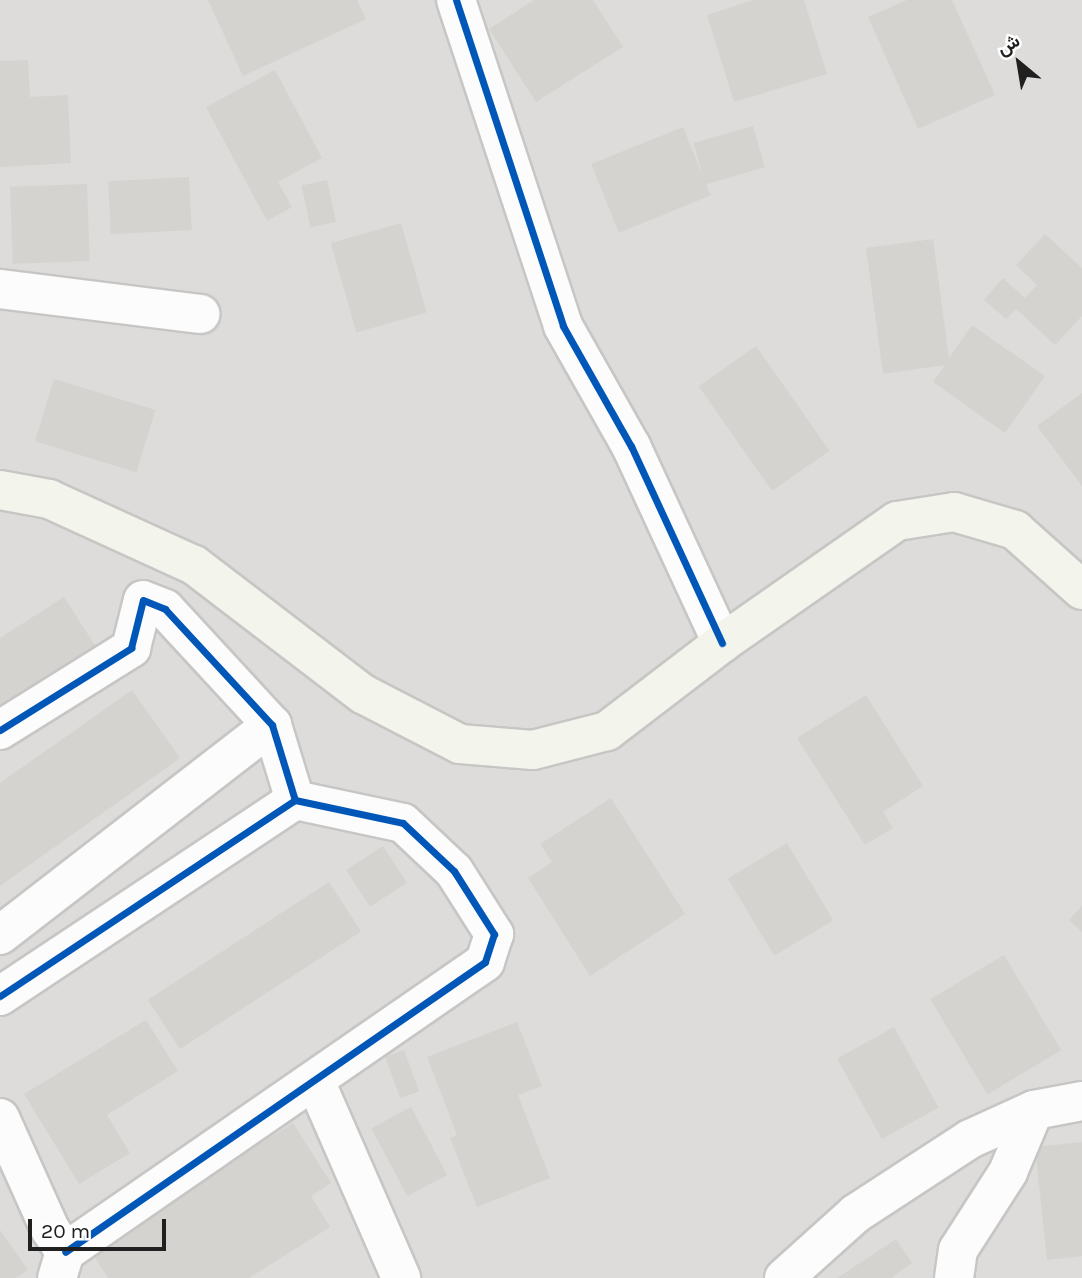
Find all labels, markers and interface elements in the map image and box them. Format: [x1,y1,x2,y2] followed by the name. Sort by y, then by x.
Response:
[984,28,1054,98] north arrow
[993,30,1024,60] text: ش
[32,1204,170,1248] scale bar
[41,1219,90,1243] text: 20 m

